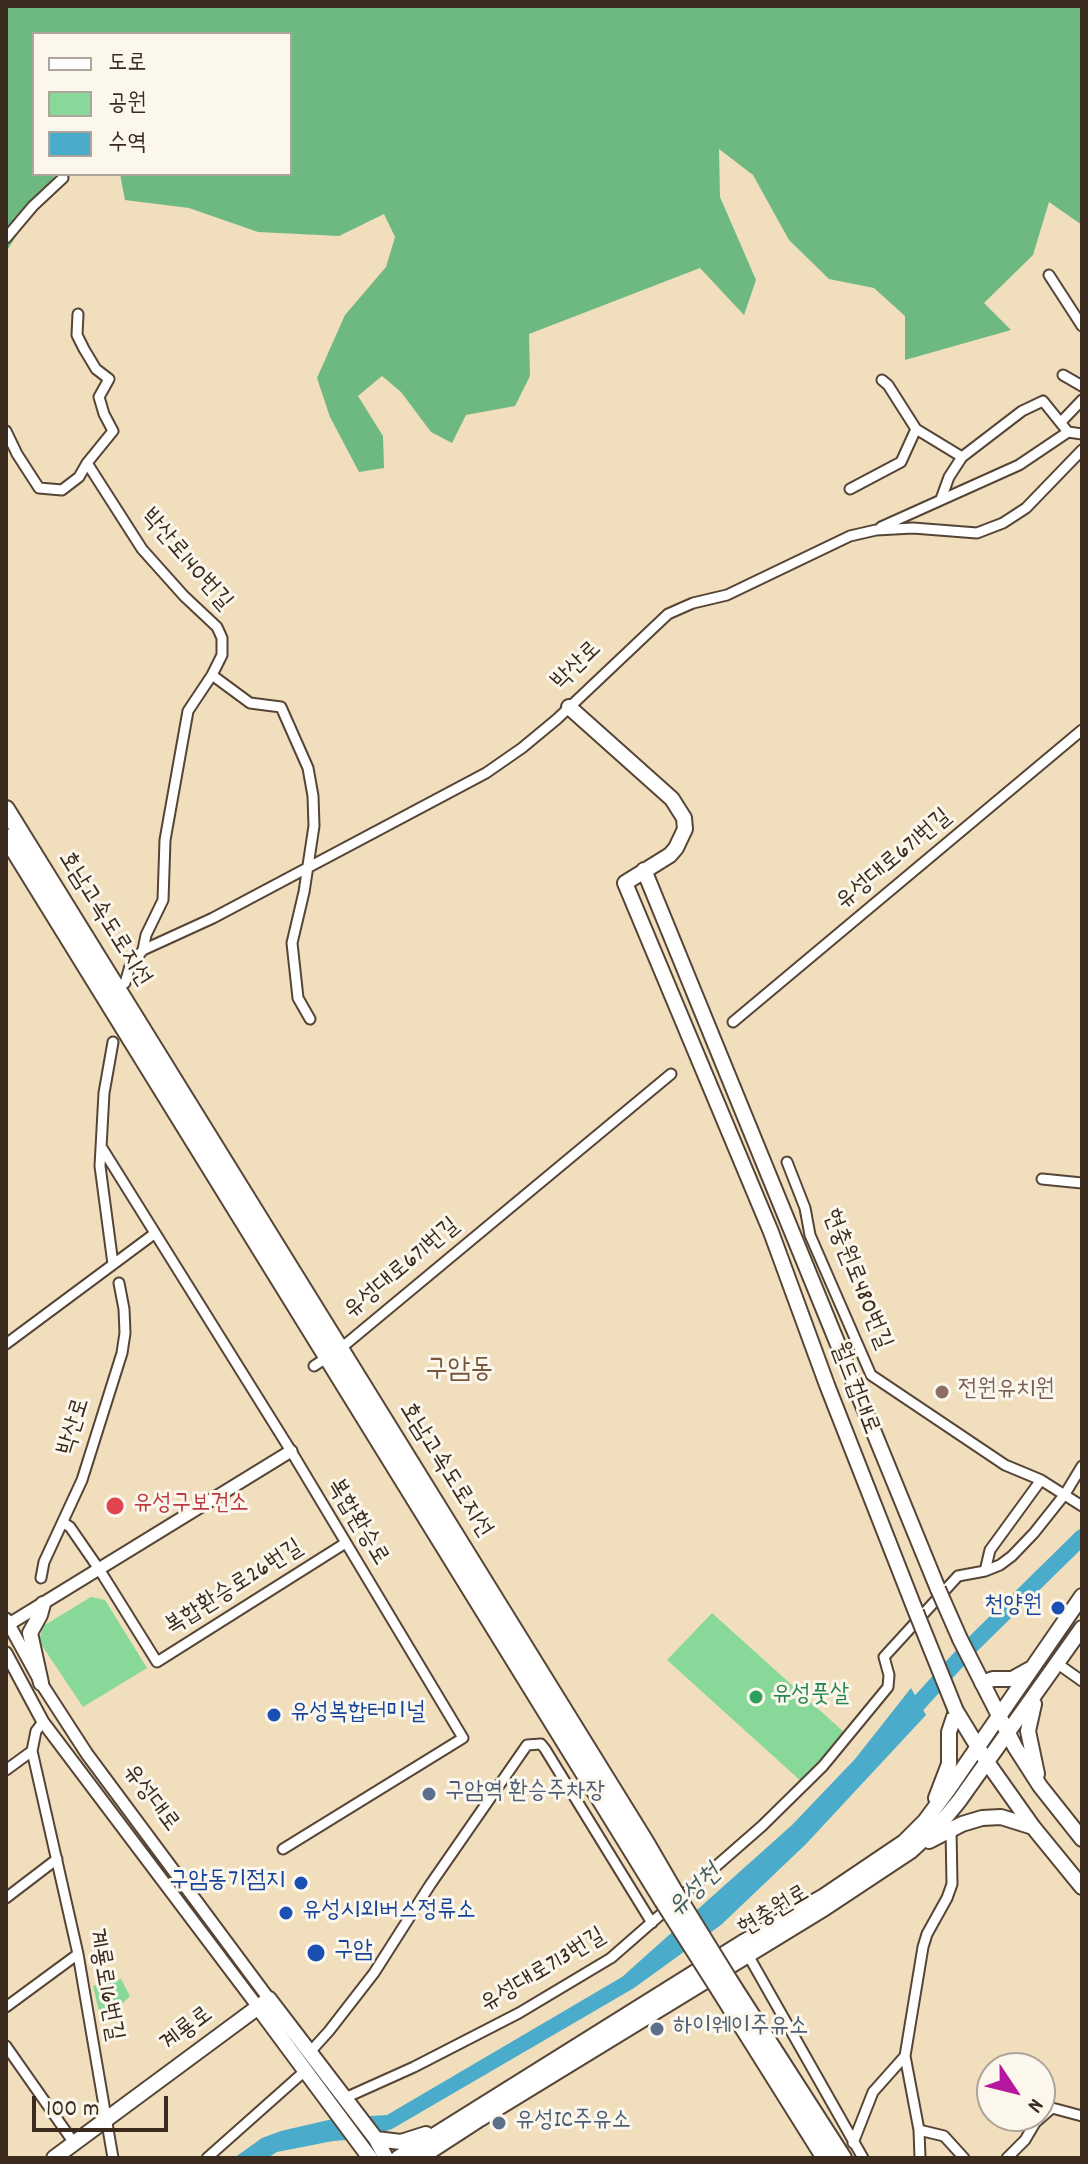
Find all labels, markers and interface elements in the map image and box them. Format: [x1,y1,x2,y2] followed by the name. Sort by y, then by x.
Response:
[32,32,292,176] legend
[108,47,147,81] text: 도로
[108,87,147,121] text: 공원
[108,127,147,161] text: 수역
[133,504,237,618] street label: 박산로140번길
[547,637,609,697] street label: 박산로
[831,804,959,918] street label: 유성대로671번길
[50,847,156,993] street label: 호남고속도로지선
[814,1206,896,1354] street label: 현충원로480번길
[339,1213,467,1327] street label: 유성대로671번길
[822,1339,884,1439] street label: 월드컵대로
[425,1355,493,1389] district label: 구암동
[958,1378,1055,1406] place label: 전원유치원
[933,1383,951,1401] marker: 전원유치원
[54,1395,98,1459] street label: 박산로
[391,1398,497,1544] street label: 호남고속도로지선
[319,1474,393,1572] street label: 복합환승로
[133,1492,249,1520] place label: 유성구보건소
[104,1495,126,1517] marker: 유성구보건소
[161,1535,309,1643] street label: 복합환승로26번길
[984,1594,1042,1622] place label: 천양원
[1049,1599,1067,1617] marker: 천양원
[772,1683,849,1711] place label: 유성풋살
[747,1688,765,1706] marker: 유성풋살
[290,1701,425,1729] place label: 유성복합터미널
[265,1706,283,1724] marker: 유성복합터미널
[114,1759,184,1839] street label: 유성대로
[445,1780,605,1808] place label: 구암역 환승주차장
[420,1785,438,1803] marker: 구암역 환승주차장
[663,1860,729,1926] water label: 유성천
[169,1869,285,1897] place label: 구암동기점지
[292,1874,310,1892] marker: 구암동기점지
[734,1881,816,1945] street label: 현충원로
[302,1899,476,1927] place label: 유성시외버스정류소
[277,1904,295,1922] marker: 유성시외버스정류소
[476,1923,612,2021] street label: 유성대로713번길
[79,1927,127,2043] street label: 계룡로16번길
[334,1939,373,1967] place label: 구암
[305,1942,327,1964] marker: 구암
[156,2002,220,2060] street label: 계룡로
[673,2015,808,2043] place label: 하이웨이주유소
[648,2020,666,2038] marker: 하이웨이주유소
[976,2052,1056,2132] north arrow
[36,2080,172,2130] scale bar
[1019,2092,1050,2118] text: N
[46,2093,99,2127] text: 100 m
[515,2109,631,2137] place label: 유성IC주유소
[490,2114,508,2132] marker: 유성IC주유소

